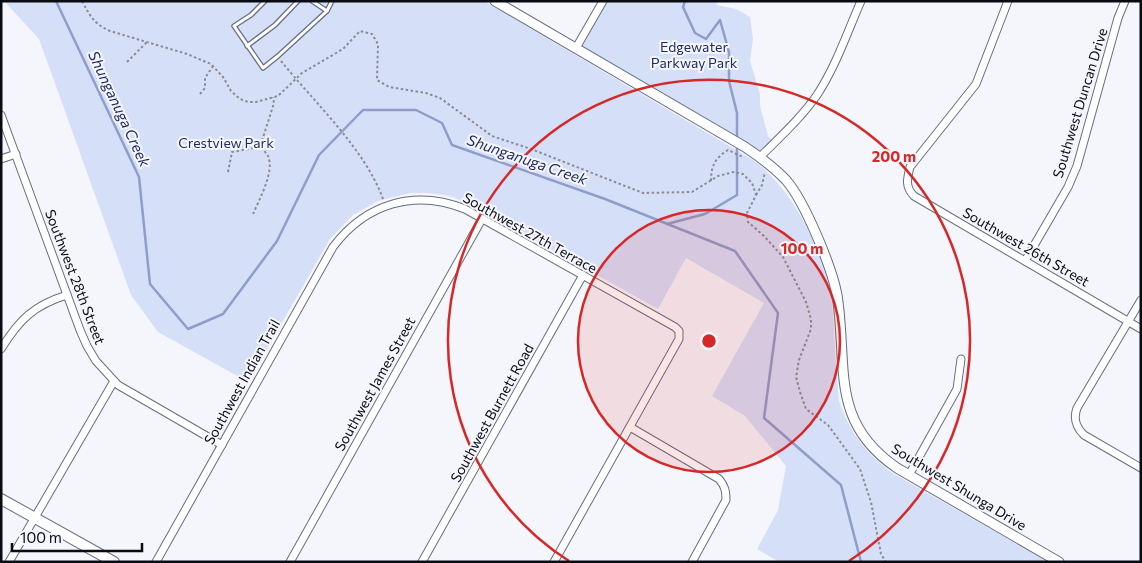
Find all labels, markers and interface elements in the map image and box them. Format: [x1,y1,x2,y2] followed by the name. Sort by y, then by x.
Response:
[1049,26,1110,180] street label: Southwest Duncan Drive
[651,38,738,71] park label: Edgewater Parkway Park
[85,48,155,170] water label: Shunganuga Creek
[465,130,591,188] water label: Shunganuga Creek
[178,134,274,151] park label: Crestview Park
[872,147,916,165] text: 200 m
[460,189,600,277] street label: Southwest 27th Terrace
[960,203,1093,290] street label: Southwest 26th Street
[42,207,109,347] street label: Southwest 28th Street
[781,239,823,257] text: 100 m
[331,314,419,454] street label: Southwest James Street
[200,316,283,447] street label: Southwest Indian Trail
[700,332,718,350] centre of rings
[446,341,537,485] street label: Southwest Burnett Road
[889,440,1030,534] street label: Southwest Shunga Drive
[12,520,142,552] scale bar
[20,528,62,546] text: 100 m

